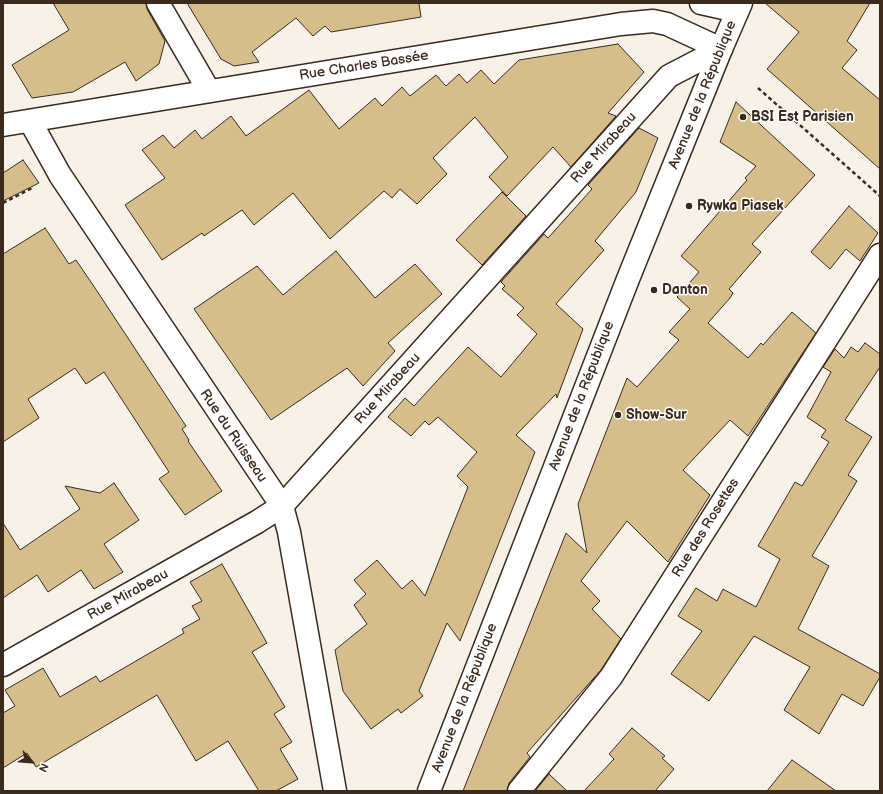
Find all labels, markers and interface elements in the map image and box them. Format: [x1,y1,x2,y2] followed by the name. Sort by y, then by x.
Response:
[666,18,740,172] street label: Avenue de la République
[298,47,430,85] street label: Rue Charles Bassée
[568,109,640,187] street label: Rue Mirabeau
[751,109,854,125] place label: BSI Est Parisien
[738,112,748,122] marker: BSI Est Parisien
[697,198,784,214] place label: Rywka Piasek
[684,201,694,211] marker: Rywka Piasek
[662,282,708,298] place label: Danton
[649,285,659,295] marker: Danton
[546,319,618,473] street label: Avenue de la République
[352,350,424,428] street label: Rue Mirabeau
[196,386,270,486] street label: Rue du Ruisseau
[626,407,687,423] place label: Show-Sur
[613,410,623,420] marker: Show-Sur
[669,475,743,581] street label: Rue des Rosettes
[85,566,171,624] street label: Rue Mirabeau
[429,621,501,775] street label: Avenue de la République
[12,742,52,782] north arrow
[36,761,51,774] text: N

